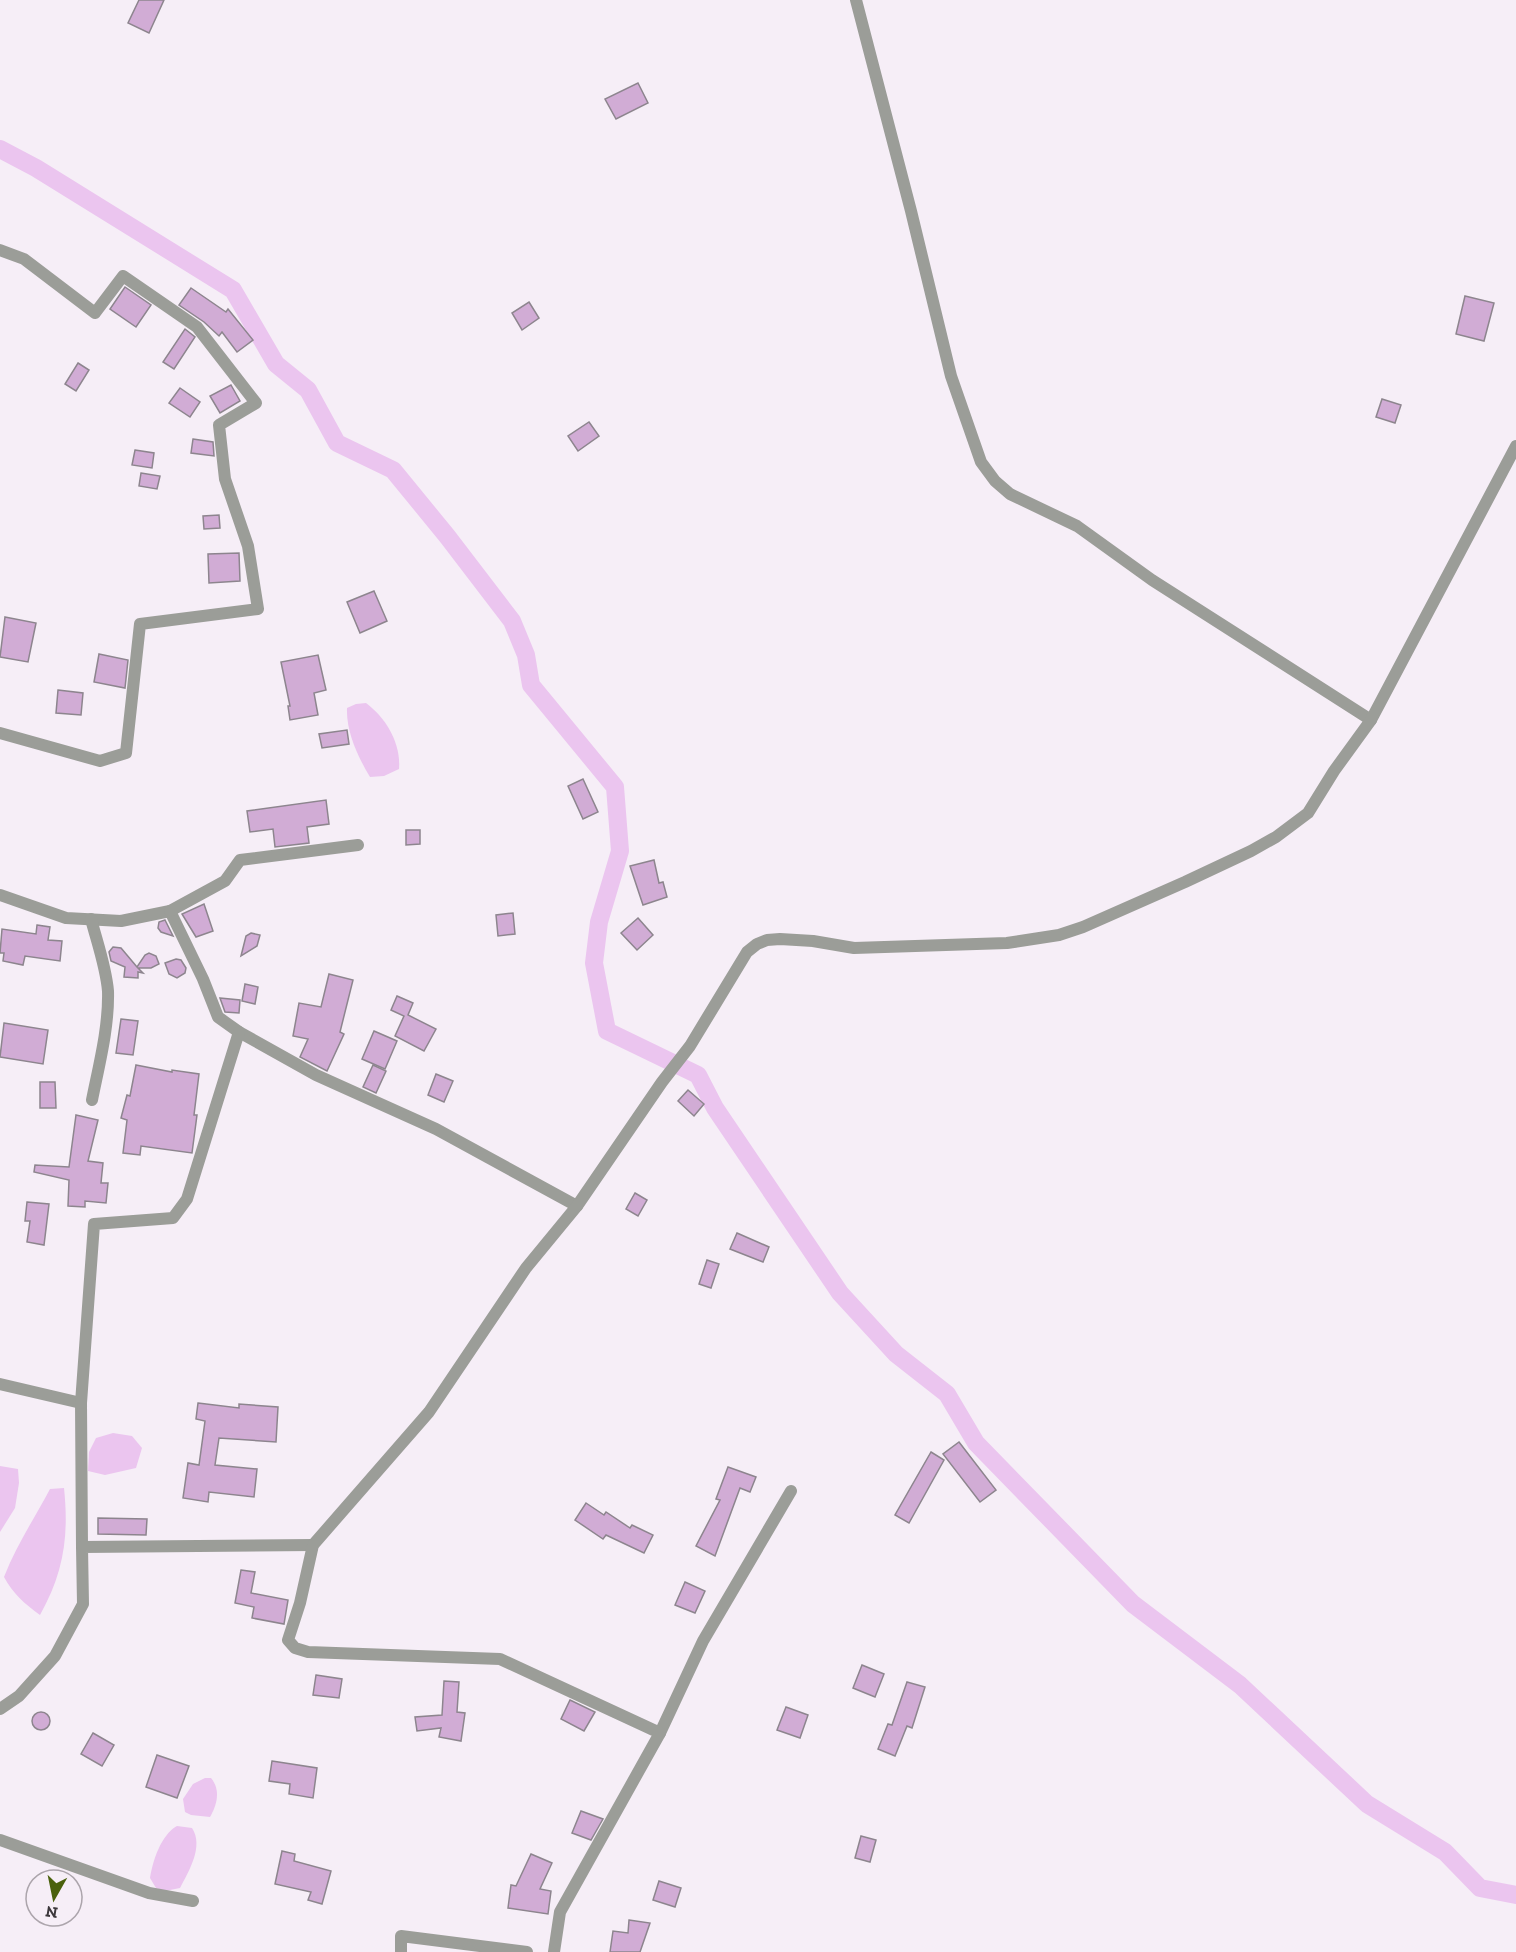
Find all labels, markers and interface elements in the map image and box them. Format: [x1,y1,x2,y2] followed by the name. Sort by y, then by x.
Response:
[24,1868,84,1928] north arrow
[44,1902,59,1923] text: N

